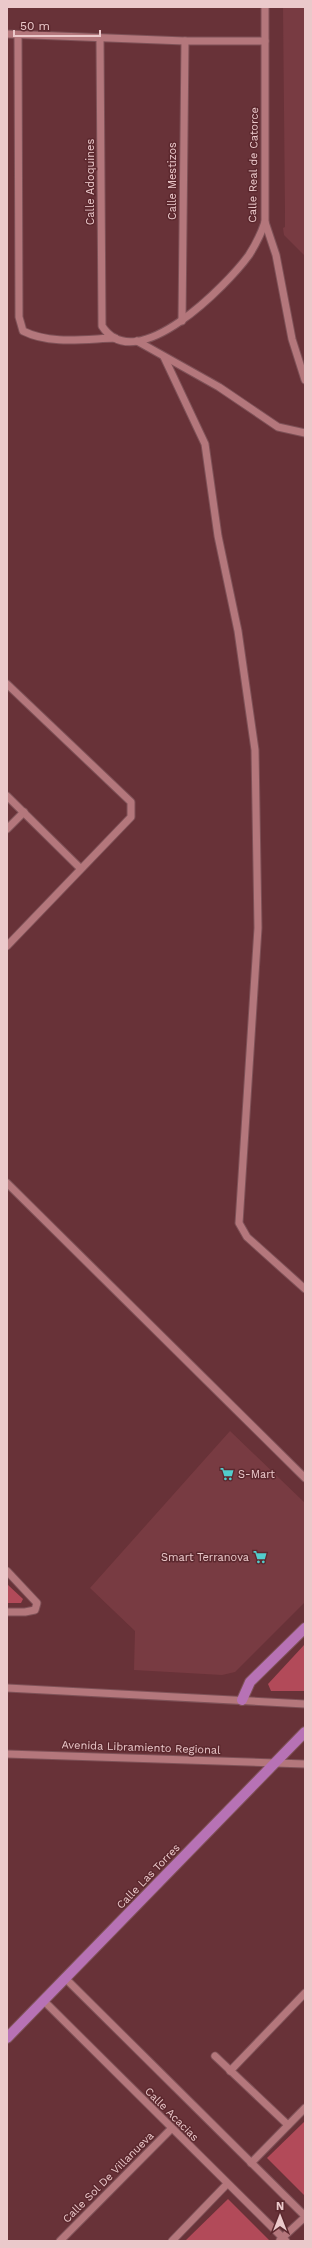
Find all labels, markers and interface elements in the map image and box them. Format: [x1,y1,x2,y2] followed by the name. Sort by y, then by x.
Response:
[14,12,100,38] scale bar
[20,19,50,33] text: 50 m
[246,107,261,223] street label: Calle Real de Catorce
[84,139,97,225] street label: Calle Adoquines
[166,142,179,220] street label: Calle Mestizos
[219,1466,235,1482] supermarket icon: S-Mart
[238,1468,275,1481] place label: S-Mart
[252,1549,268,1565] supermarket icon: Smart Terranova
[161,1551,249,1564] place label: Smart Terranova
[61,1738,221,1757] street label: Avenida Libramiento Regional
[114,1841,183,1912] street label: Calle Las Torres
[142,2085,201,2144] street label: Calle Acacias
[60,2129,157,2226] street label: Calle Sol De Villanueva
[260,2196,300,2236] north arrow
[276,2200,284,2213] text: N

